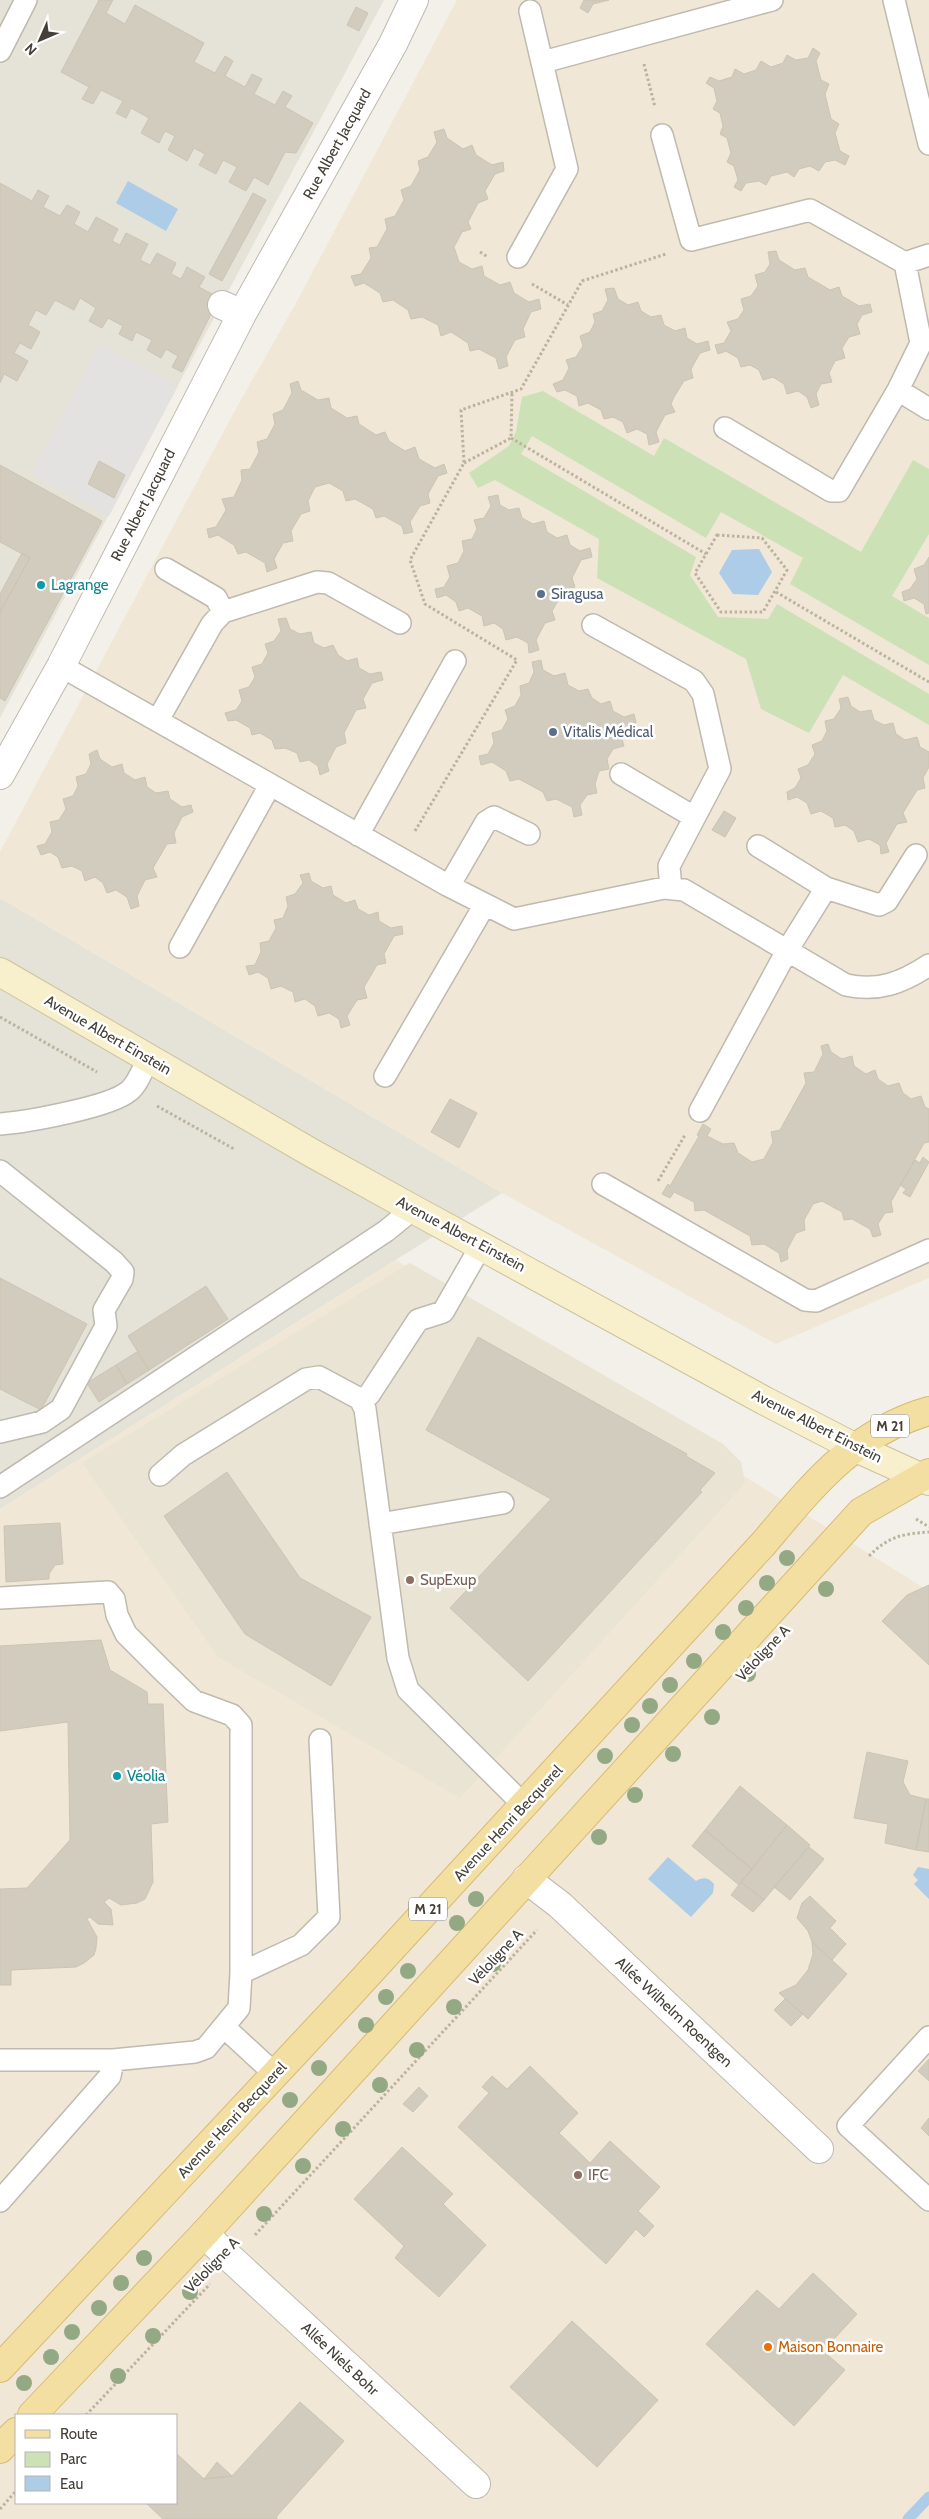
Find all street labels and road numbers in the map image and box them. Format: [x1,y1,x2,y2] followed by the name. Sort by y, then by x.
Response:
[299,86,375,202] street label: Rue Albert Jacquard
[107,446,179,564] street label: Rue Albert Jacquard
[41,991,175,1079] street label: Avenue Albert Einstein
[393,1192,529,1276] street label: Avenue Albert Einstein
[749,1385,885,1467] street label: Avenue Albert Einstein
[871,1414,909,1438] road number: M 21
[732,1621,794,1685] street label: Véloligne A
[450,1761,567,1885] street label: Avenue Henri Becquerel
[409,1898,447,1920] road number: M 21
[465,1925,527,1989] street label: Véloligne A
[612,1953,736,2071] street label: Allée Wilhelm Roentgen
[174,2058,291,2182] street label: Avenue Henri Becquerel
[181,2233,243,2297] street label: Véloligne A
[298,2319,383,2400] street label: Allée Niels Bohr

